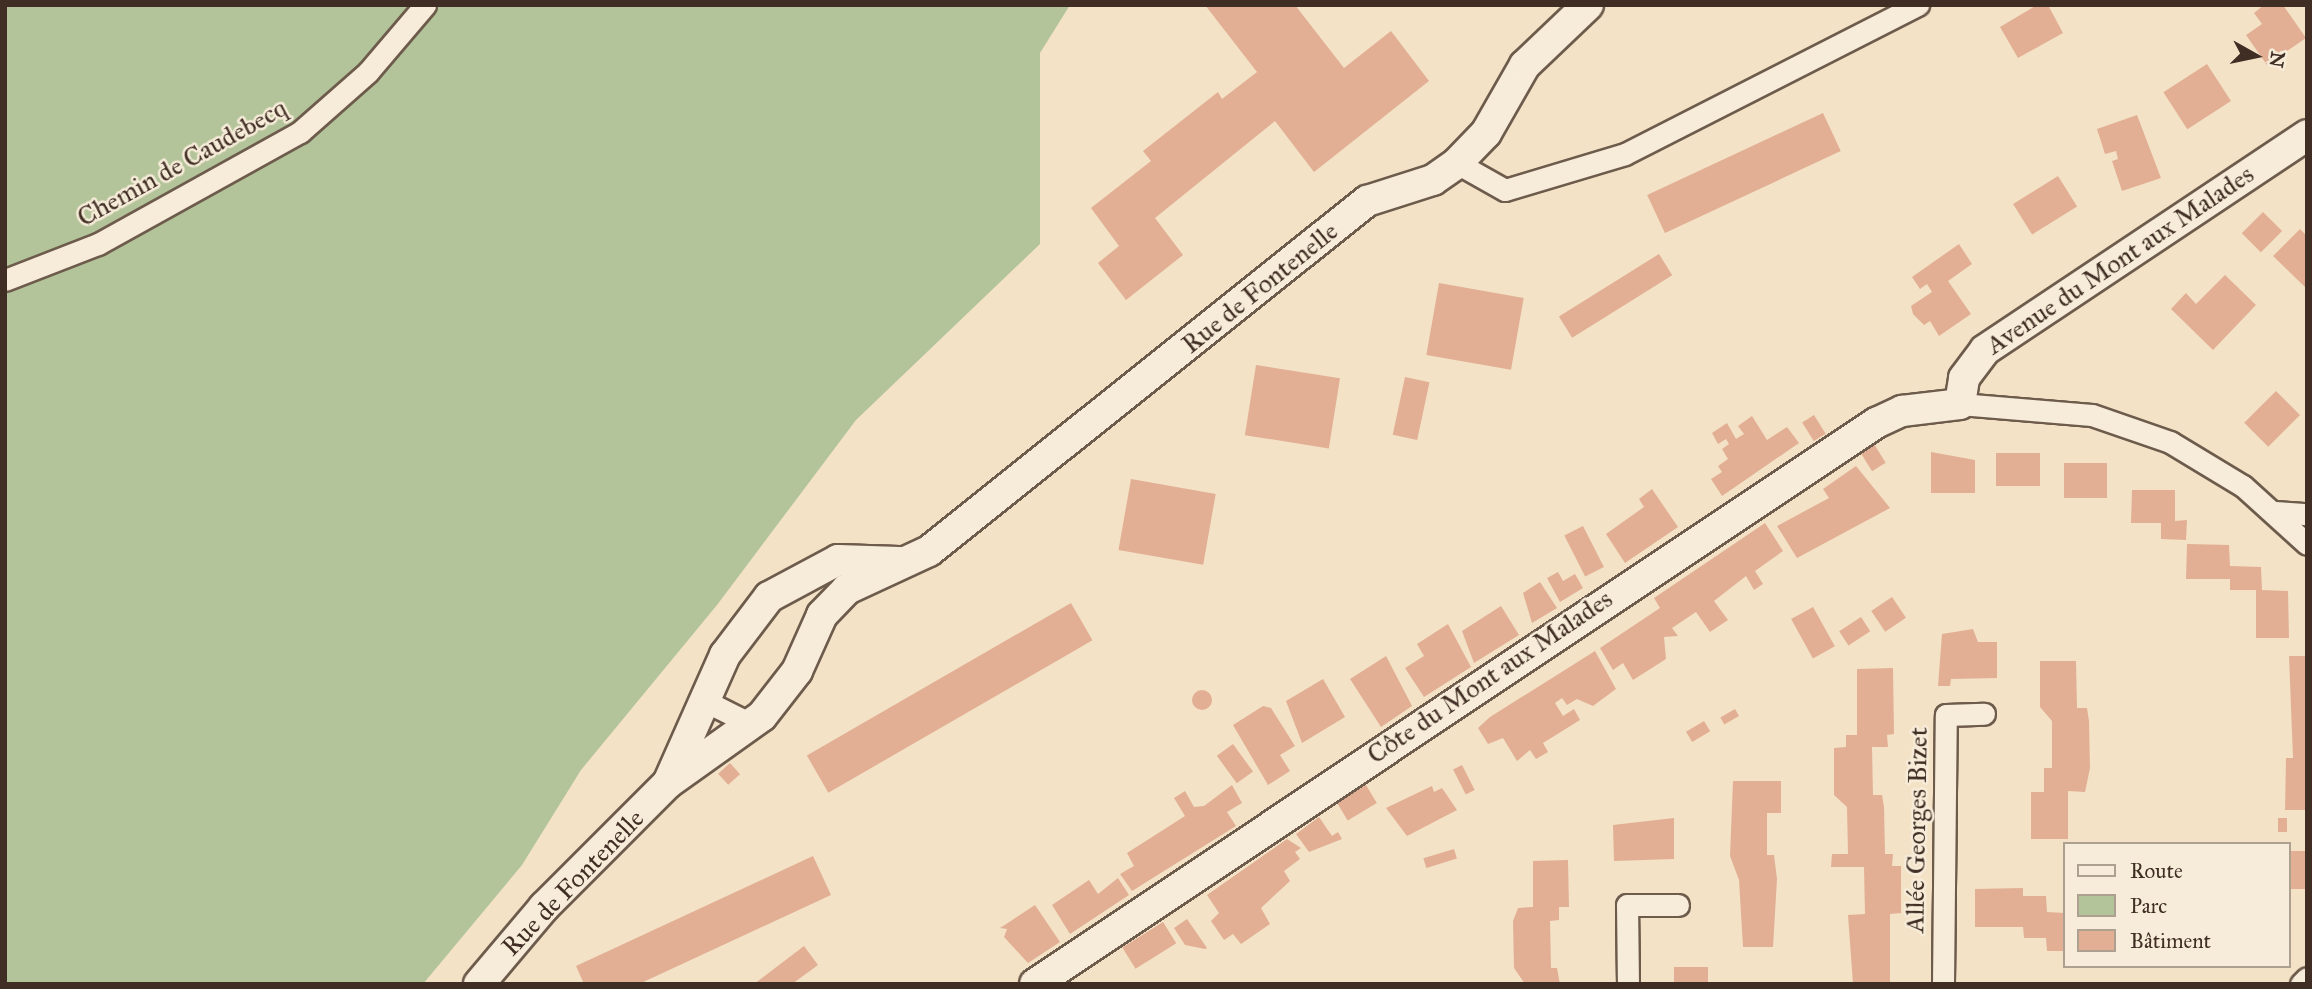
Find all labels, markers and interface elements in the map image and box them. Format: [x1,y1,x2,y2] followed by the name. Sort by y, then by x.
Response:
[2221,21,2291,91] north arrow
[2265,50,2290,69] text: N
[72,93,292,233] street label: Chemin de Caudebecq
[1980,159,2260,361] street label: Avenue du Mont aux Malades
[1176,216,1344,360] street label: Rue de Fontenelle
[1362,583,1618,771] street label: Côte du Mont aux Malades
[1900,727,1934,933] street label: Allée Georges Bizet
[495,803,651,963] street label: Rue de Fontenelle
[2064,842,2291,968] legend
[2130,858,2183,884] text: Route
[2130,893,2167,919] text: Parc
[2130,928,2211,954] text: Bâtiment

